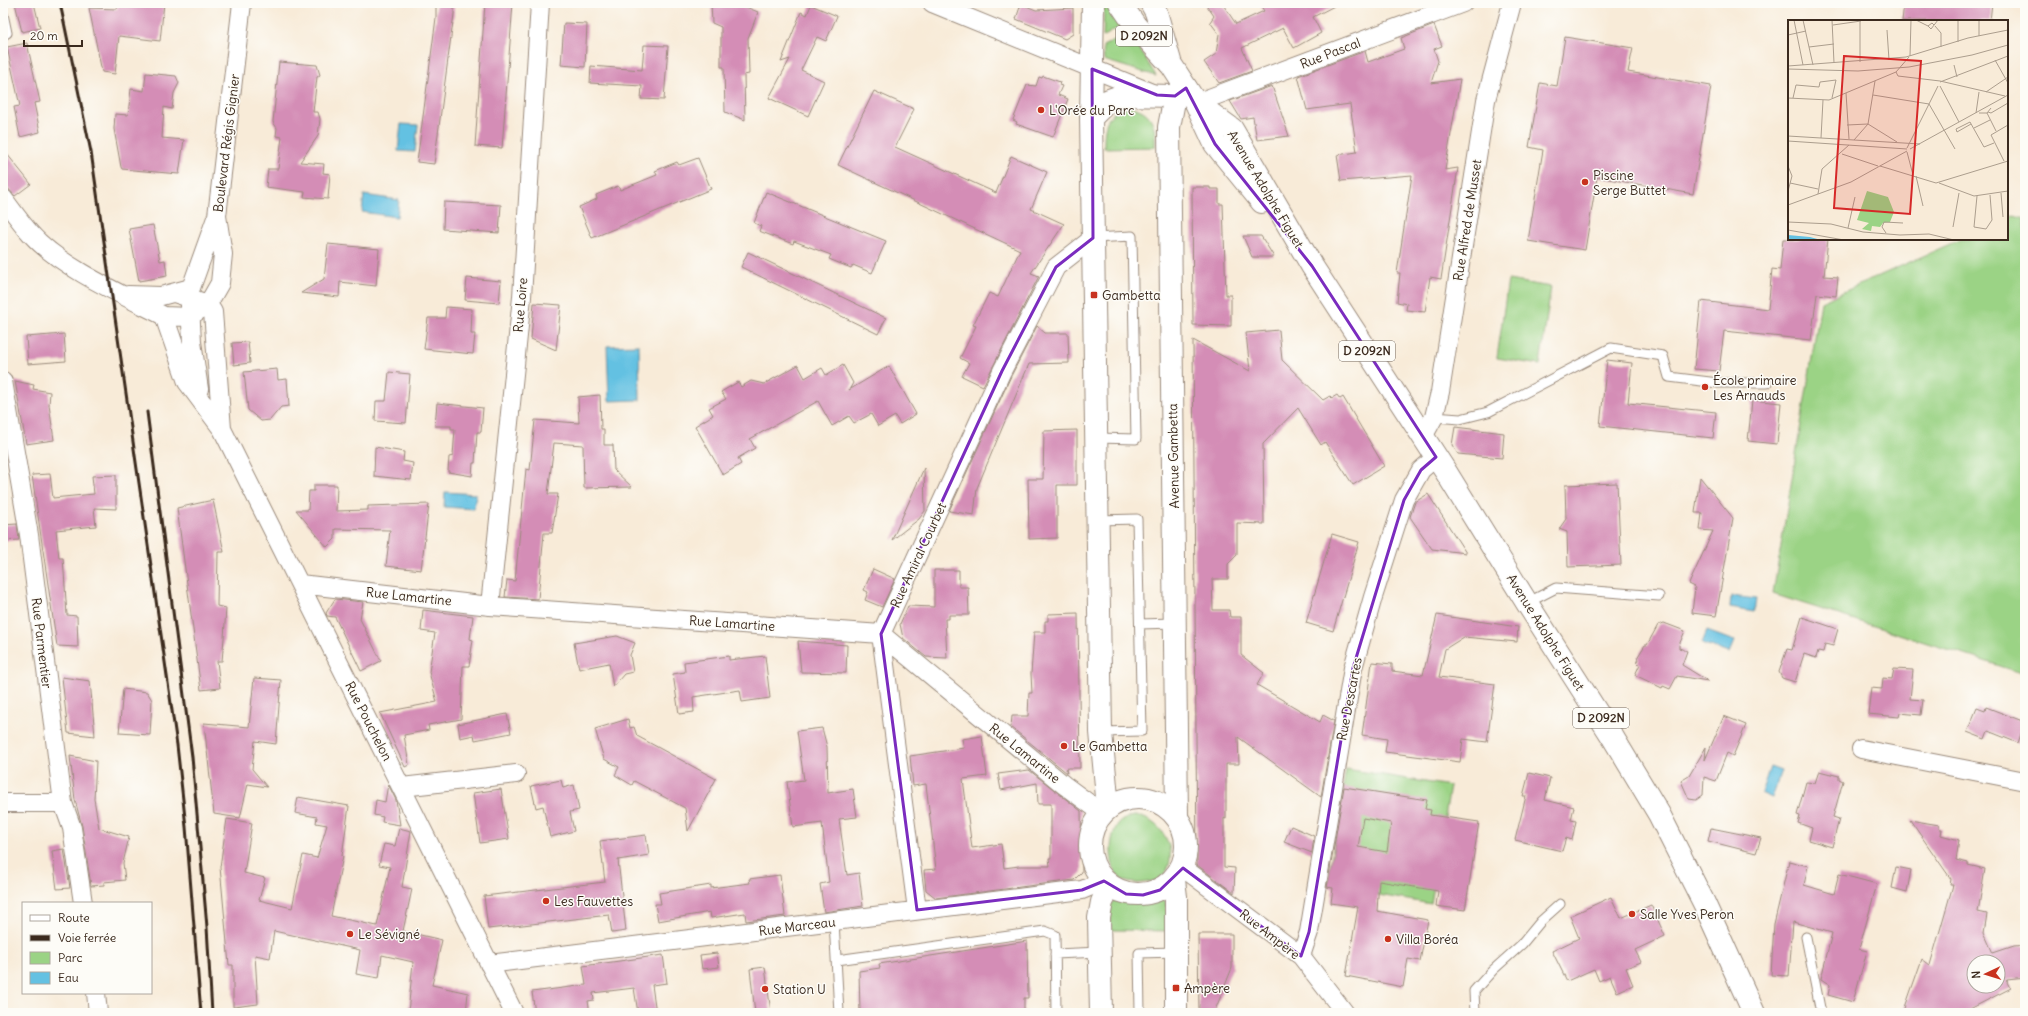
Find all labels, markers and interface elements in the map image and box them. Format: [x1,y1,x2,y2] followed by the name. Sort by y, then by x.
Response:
[1788,20,2008,240] inset map
[24,22,82,48] scale bar
[1116,26,1172,46] road number: D 2092N
[30,28,58,43] text: 20 m
[1297,34,1363,73] street label: Rue Pascal
[210,72,244,213] street label: Boulevard Régis Gignier
[1049,102,1135,119] place label: L'Orée du Parc
[1036,105,1046,115] marker: L'Orée du Parc
[1224,127,1308,252] street label: Avenue Adolphe Figuet
[1449,157,1486,282] street label: Rue Alfred de Musset
[1593,167,1666,199] place label: Piscine Serge Buttet
[1580,177,1590,187] marker: Piscine Serge Buttet
[510,277,531,333] street label: Rue Loire
[1102,287,1161,304] place label: Gambetta
[1089,290,1099,300] marker: Gambetta
[1339,341,1395,361] road number: D 2092N
[1713,371,1797,404] place label: École primaire Les Arnauds
[1700,382,1710,392] marker: École primaire Les Arnauds
[1164,403,1183,509] street label: Avenue Gambetta
[887,499,951,611] street label: Rue Amiral Courbet
[1503,571,1589,694] street label: Avenue Adolphe Figuet
[365,584,453,609] street label: Rue Lamartine
[27,597,56,690] street label: Rue Parmentier
[688,612,776,635] street label: Rue Lamartine
[1333,656,1366,742] street label: Rue Descartes
[341,679,396,764] street label: Rue Pouchelon
[1573,708,1629,728] road number: D 2092N
[986,720,1064,787] street label: Rue Lamartine
[1072,738,1147,755] place label: Le Gambetta
[1059,741,1069,751] marker: Le Gambetta
[554,893,633,910] place label: Les Fauvettes
[541,896,551,906] marker: Les Fauvettes
[22,902,152,994] legend
[1236,906,1303,963] street label: Rue Ampère
[1640,906,1734,923] place label: Salle Yves Peron
[1627,909,1637,919] marker: Salle Yves Peron
[58,910,90,925] text: Route
[758,913,837,940] street label: Rue Marceau
[358,926,420,943] place label: Le Sévigné
[345,929,355,939] marker: Le Sévigné
[58,930,116,945] text: Voie ferrée
[1396,931,1459,948] place label: Villa Boréa
[1383,934,1393,944] marker: Villa Boréa
[58,950,83,965] text: Parc
[1966,954,2006,994] north arrow
[58,970,79,985] text: Eau
[1969,970,1983,979] text: N
[1184,980,1230,997] place label: Ampère
[773,981,826,998] place label: Station U
[1171,983,1181,993] marker: Ampère
[760,984,770,994] marker: Station U

